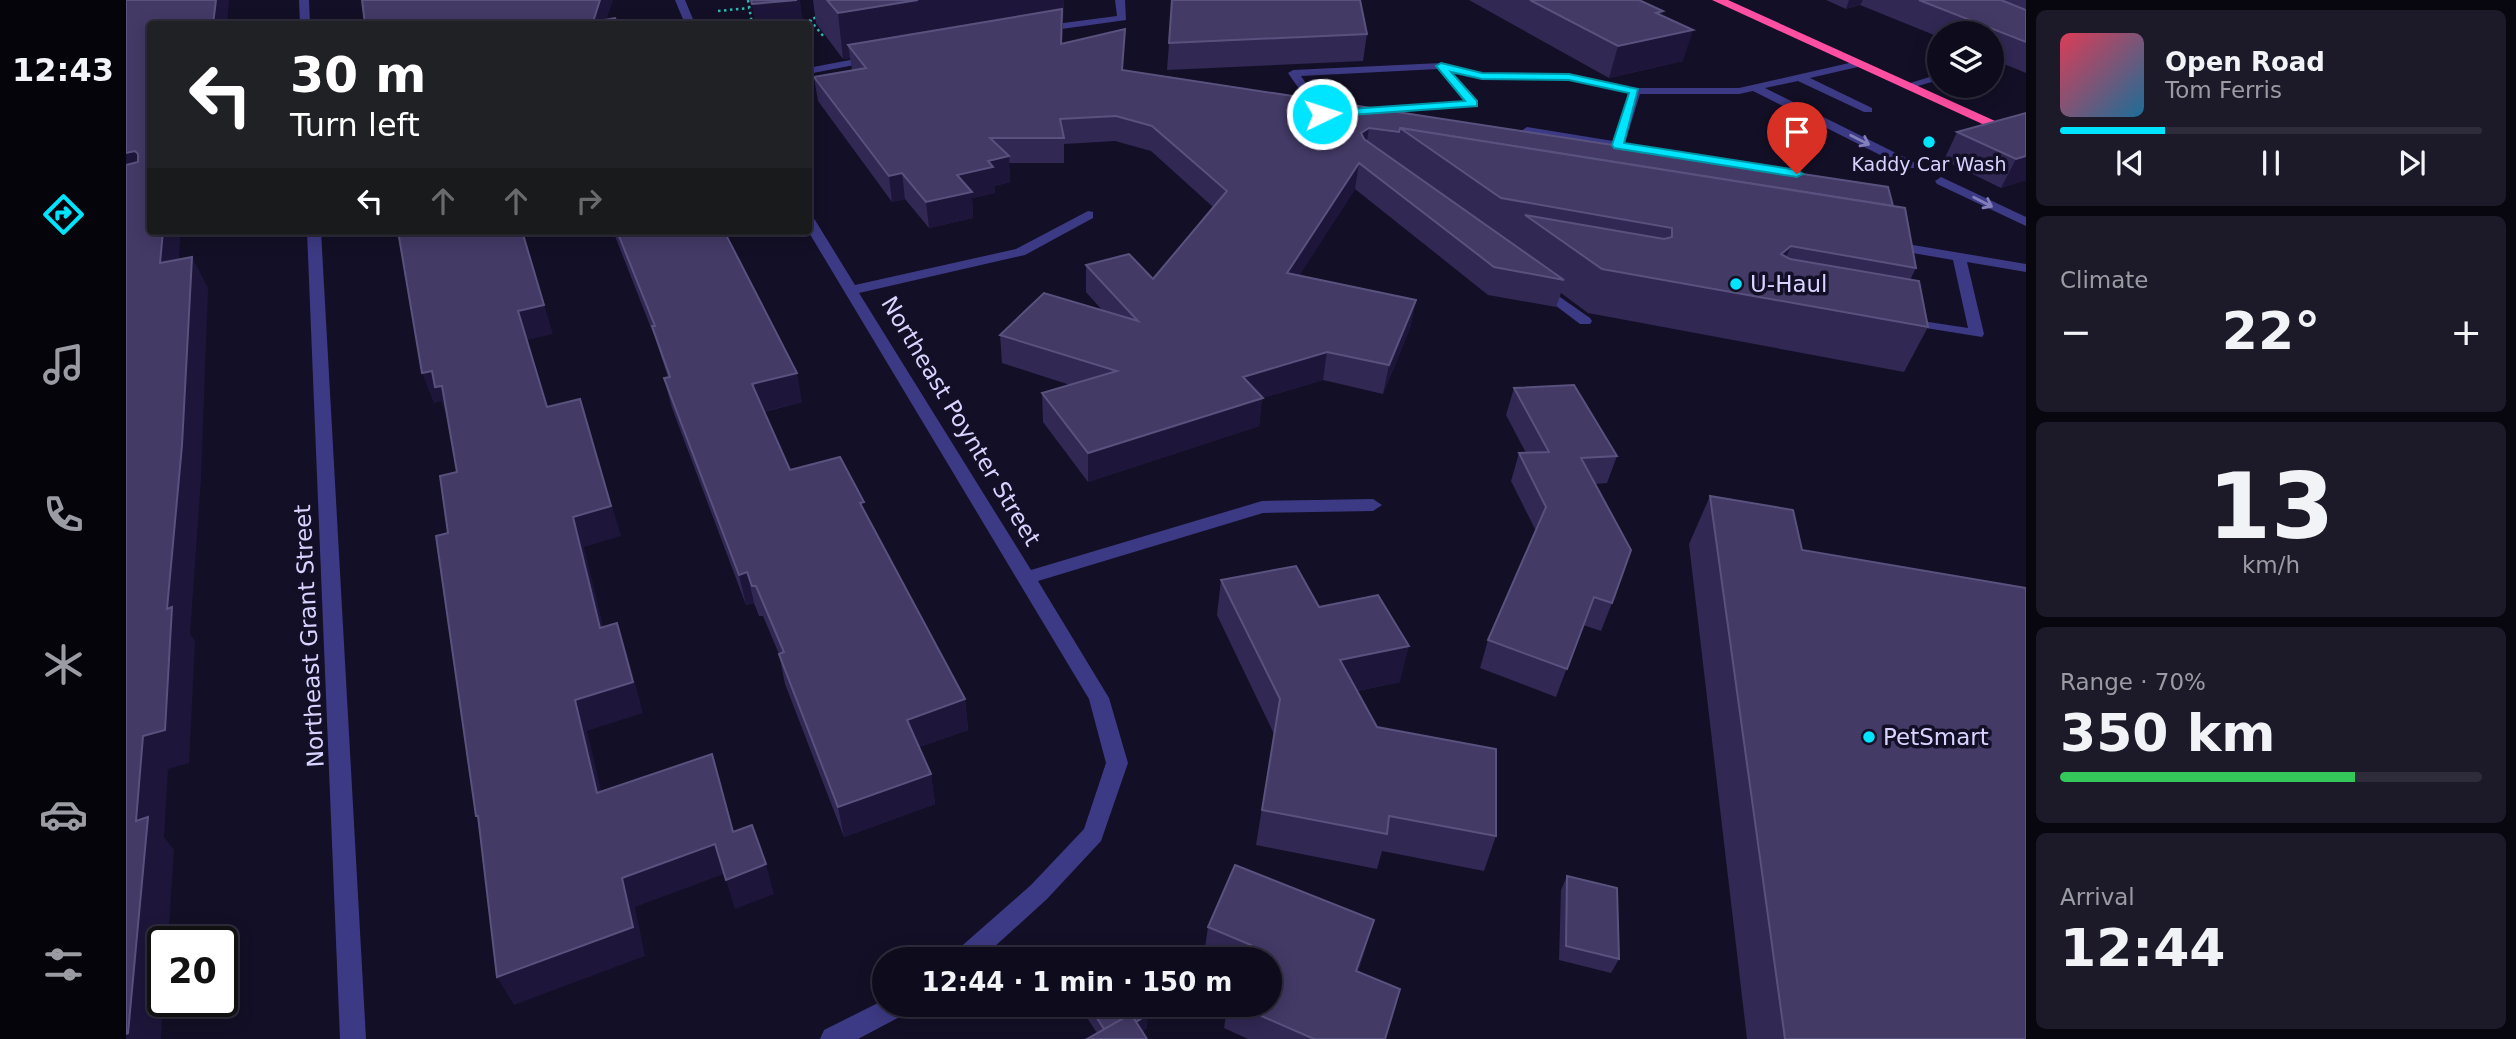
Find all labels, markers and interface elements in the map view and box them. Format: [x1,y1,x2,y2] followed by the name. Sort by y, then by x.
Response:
[1927,21,2004,98] map controls
[1927,21,2004,98] button: layers
[290,47,426,104] text: 30 m
[2165,47,2325,77] text: Open Road
[175,49,266,140] icon: left
[12,51,114,89] text: 12:43
[1285,77,1359,151] position arrow
[2165,77,2282,103] text: Tom Ferris
[1767,102,1827,174] pin
[290,106,420,144] text: Turn left
[1778,113,1816,151] icon: arrive
[1849,134,1870,148] one-way arrow
[1921,134,1937,150] marker: Kaddy Car Wash
[2111,144,2149,182] icon: previous
[2252,144,2290,182] icon: pause
[2393,144,2431,182] icon: next
[1851,153,2007,175] place label: Kaddy Car Wash
[351,182,389,220] icon: left
[424,182,462,220] icon: ahead
[497,182,535,220] icon: ahead
[570,182,608,220] icon: right
[39,190,88,239] icon: directions
[1972,196,1993,210] one-way arrow
[2060,267,2149,293] text: Climate
[1750,271,1828,297] place label: U-Haul
[1728,276,1744,292] marker: U-Haul
[876,292,1046,550] street label: Northeast Poynter Street
[2222,301,2320,361] text: 22°
[2060,310,2092,354] text: −
[2450,310,2482,354] text: +
[39,340,88,389] icon: music
[2208,454,2334,559] text: 13
[39,490,88,539] icon: phone
[289,504,329,768] street label: Northeast Grant Street
[2242,552,2300,578] text: km/h
[39,640,88,689] icon: climate
[2060,669,2206,695] text: Range · 70%
[2060,703,2275,763] text: 350 km
[1883,724,1989,750] place label: PetSmart
[1861,729,1877,745] marker: PetSmart
[39,790,88,839] icon: car
[2060,884,2135,910] text: Arrival
[2060,918,2226,978] text: 12:44
[147,926,238,1017] speed limit sign: 20
[39,940,88,989] icon: filters
[922,967,1232,997] text: 12:44 · 1 min · 150 m

